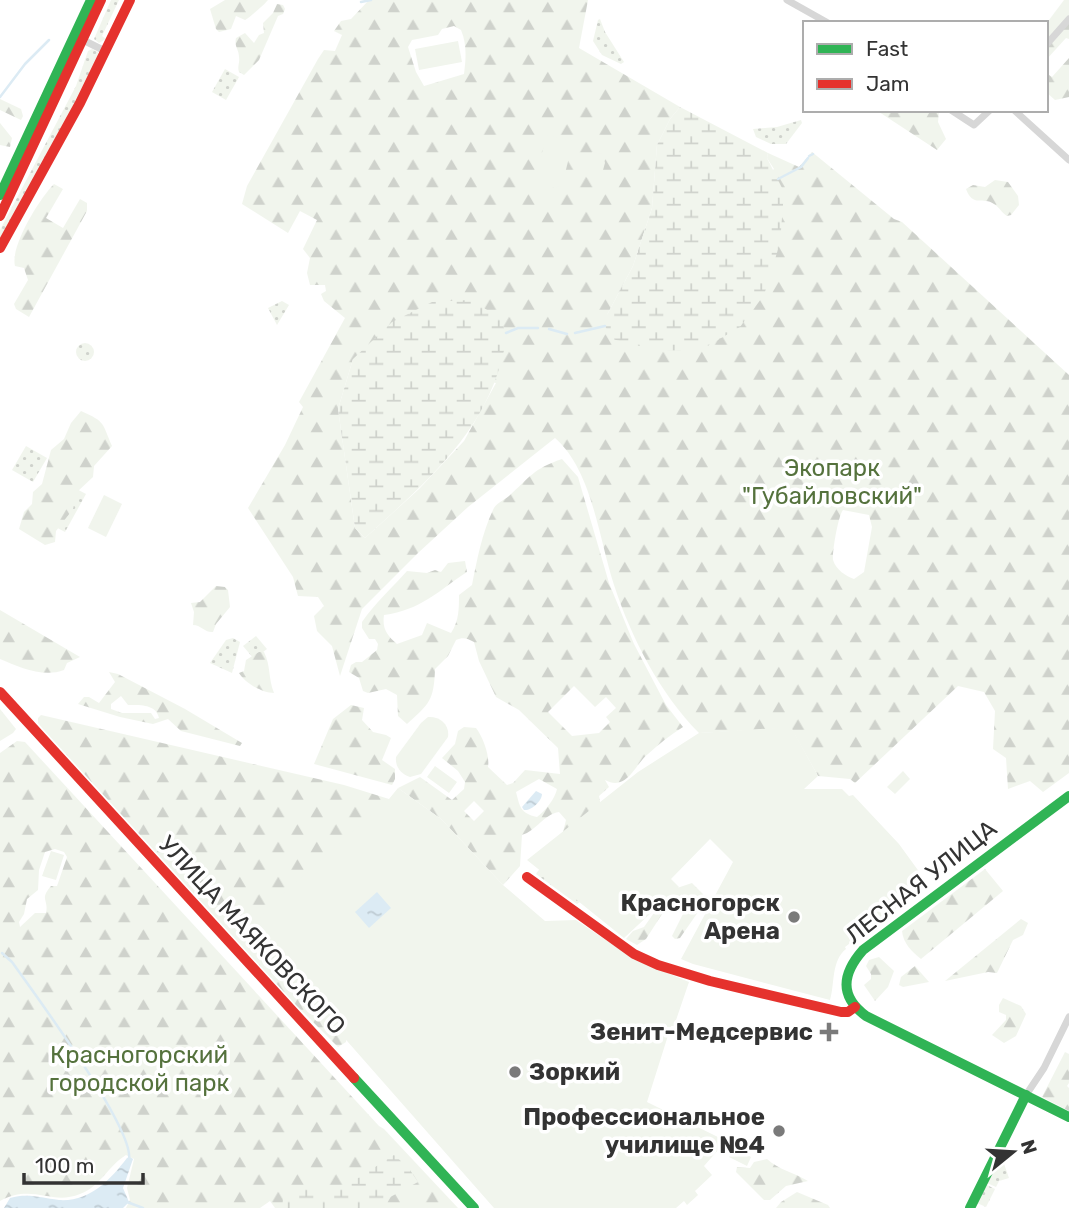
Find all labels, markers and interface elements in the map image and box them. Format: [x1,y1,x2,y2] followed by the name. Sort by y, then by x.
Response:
[803,21,1048,112] legend
[866,36,908,61] text: Fast
[866,71,910,96] text: Jam
[742,454,922,510] park label: Экопарк "Губайловский"
[840,814,1002,950] street label: ЛЕСНАЯ УЛИЦА
[153,830,351,1040] street label: УЛИЦА МАЯКОВСКОГО
[620,889,780,945] place label: Красногорск Арена
[786,909,802,925] marker: Красногорск Арена
[590,1018,813,1046] place label: Зенит-Медсервис
[819,1022,839,1042] marker: Зенит-Медсервис
[49,1041,230,1097] park label: Красногорский городской парк
[529,1058,620,1086] place label: Зоркий
[507,1064,523,1080] marker: Зоркий
[523,1103,765,1159] place label: Профессиональное училище №4
[978,1117,1048,1187] north arrow
[771,1123,787,1139] marker: Профессиональное училище №4
[1016,1137,1042,1157] text: N
[24,1142,144,1186] scale bar
[35,1153,94,1178] text: 100 m

